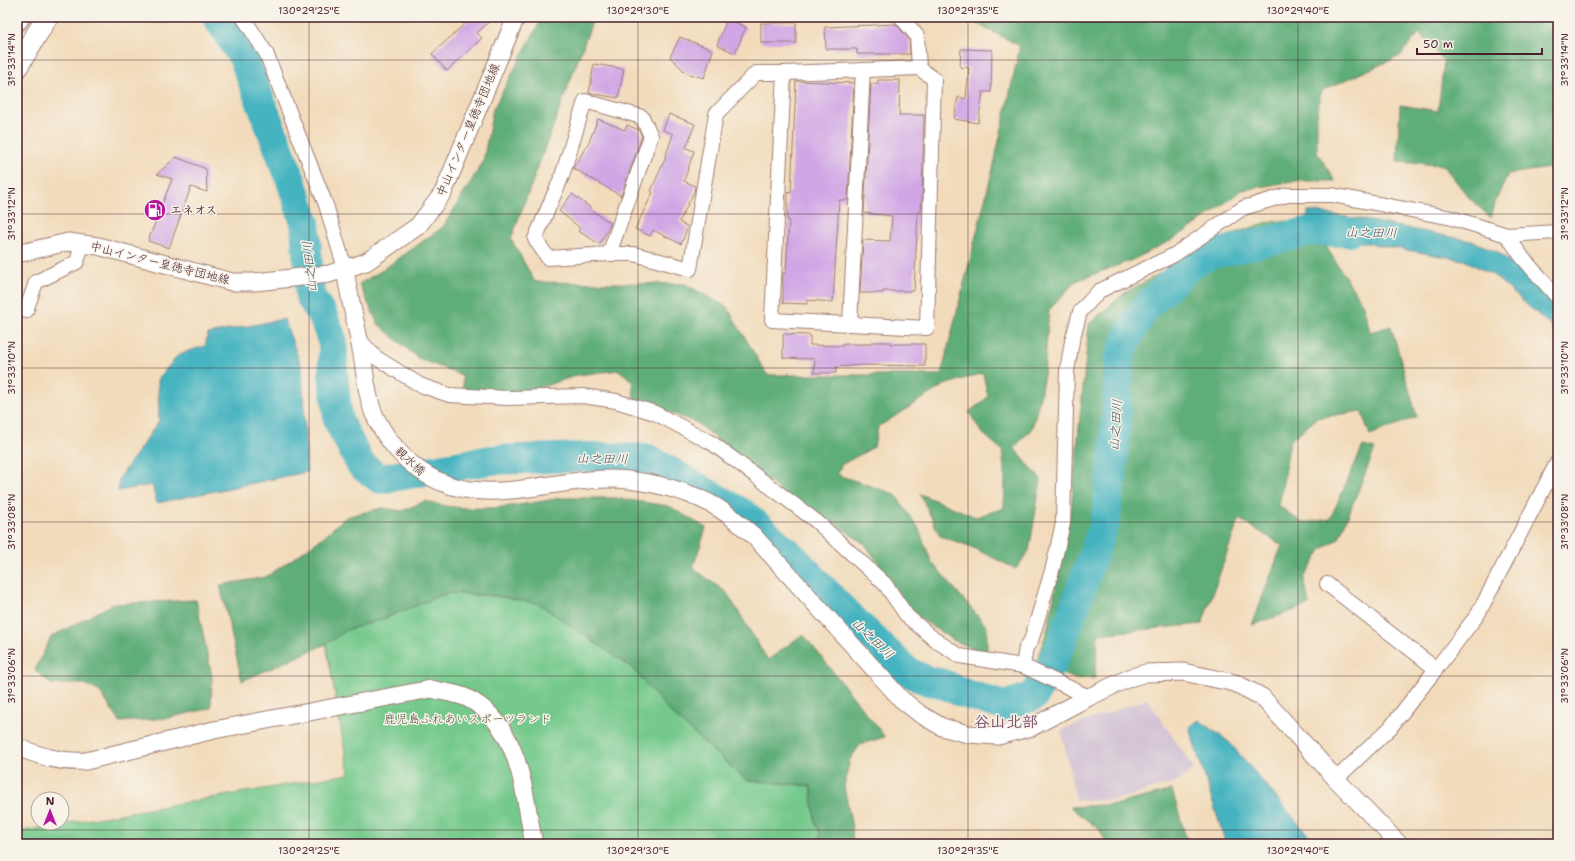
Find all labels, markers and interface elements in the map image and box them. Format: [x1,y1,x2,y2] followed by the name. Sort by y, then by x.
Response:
[278,4,340,17] text: 130°29'25"E
[607,4,669,17] text: 130°29'30"E
[937,4,999,17] text: 130°29'35"E
[1267,4,1329,17] text: 130°29'40"E
[1417,30,1542,56] scale bar
[5,33,18,87] text: 31°33'14"N
[1558,33,1571,87] text: 31°33'14"N
[1423,36,1453,52] text: 50 m
[433,61,503,199] street label: 中山インター皇徳寺団地線
[5,187,18,241] text: 31°33'12"N
[1558,187,1571,241] text: 31°33'12"N
[142,197,168,223] fuel station icon: エネオス
[170,202,217,218] place label: エネオス
[1345,224,1397,241] water label: 山之田川
[88,238,232,288] street label: 中山インター皇徳寺団地線
[298,240,321,294] water label: 山之田川
[5,341,18,395] text: 31°33'10"N
[1558,341,1571,395] text: 31°33'10"N
[1105,398,1126,452] water label: 山之田川
[391,443,429,479] street label: 親水橋
[576,450,628,467] water label: 山之田川
[5,494,18,550] text: 31°33'08"N
[1558,494,1571,550] text: 31°33'08"N
[848,614,897,663] water label: 山之田川
[5,648,18,704] text: 31°33'06"N
[1558,648,1571,704] text: 31°33'06"N
[384,711,552,727] park label: 鹿児島ふれあいスポーツランド
[974,711,1038,732] district label: 谷山北部
[30,791,70,831] north arrow
[46,794,55,809] text: N
[278,844,340,857] text: 130°29'25"E
[607,844,669,857] text: 130°29'30"E
[937,844,999,857] text: 130°29'35"E
[1267,844,1329,857] text: 130°29'40"E

